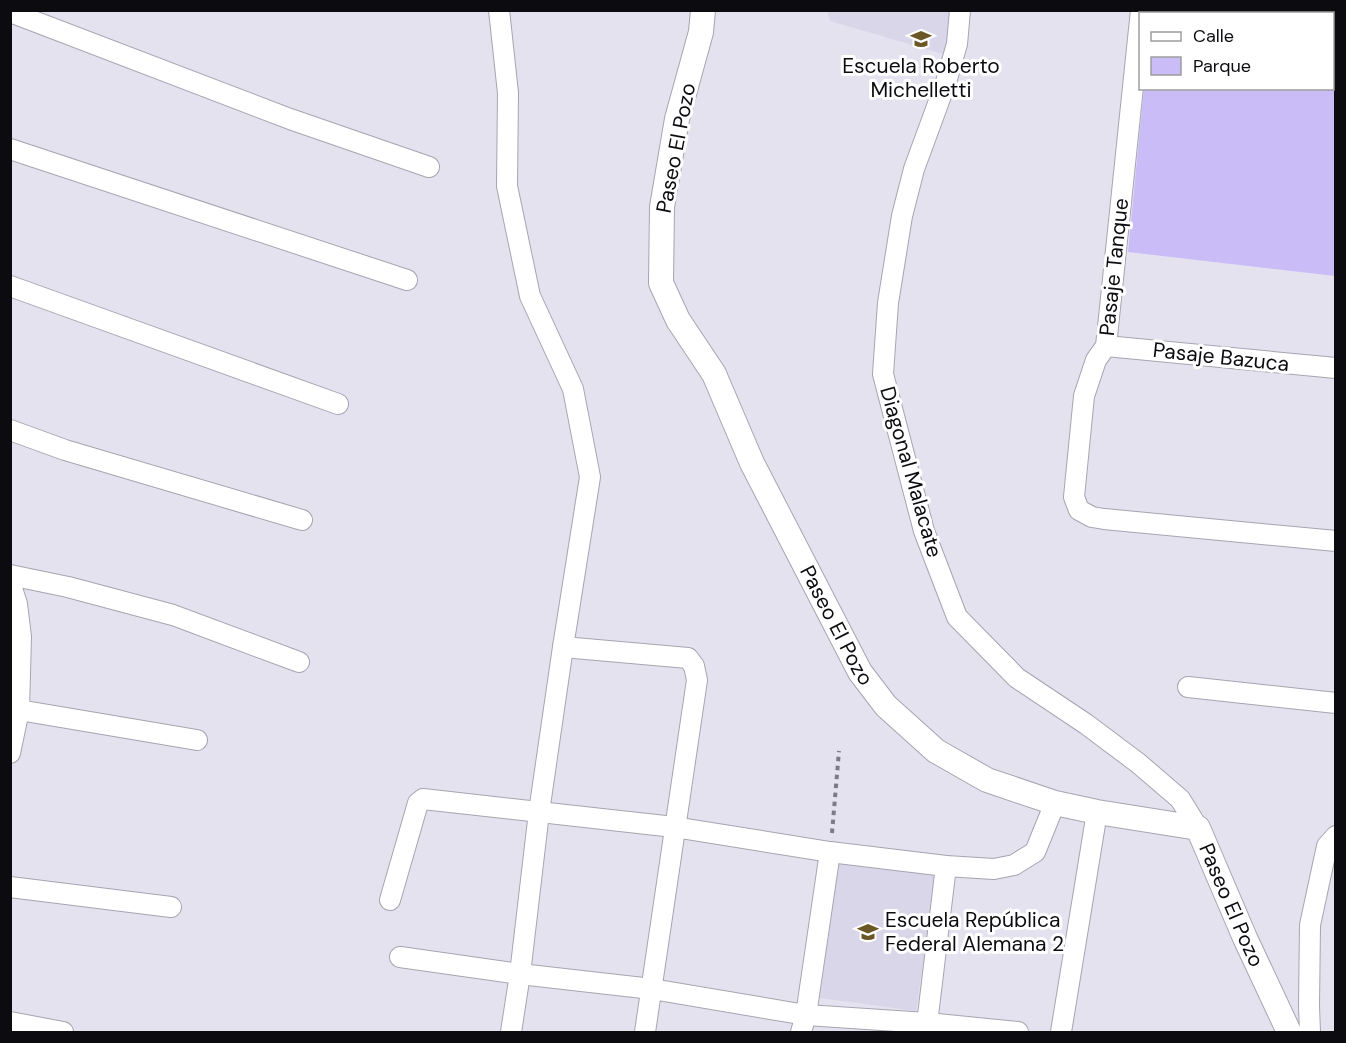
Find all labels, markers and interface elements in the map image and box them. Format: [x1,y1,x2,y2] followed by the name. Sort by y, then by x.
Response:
[1139,12,1334,90] legend
[1193,24,1234,48] text: Calle
[909,27,933,51] school or university icon: Escuela Roberto Michelletti
[842,52,1000,104] place label: Escuela Roberto Michelletti
[1193,54,1251,78] text: Parque
[650,81,702,215] street label: Paseo El Pozo
[1093,197,1135,337] street label: Pasaje Tanque
[1151,336,1291,378] street label: Pasaje Bazuca
[873,383,949,561] street label: Diagonal Malacate
[793,561,879,691] street label: Paseo El Pozo
[1192,839,1271,971] street label: Paseo El Pozo
[885,906,1064,958] place label: Escuela República Federal Alemana 2
[856,920,880,944] school or university icon: Escuela República Federal Alemana 2

